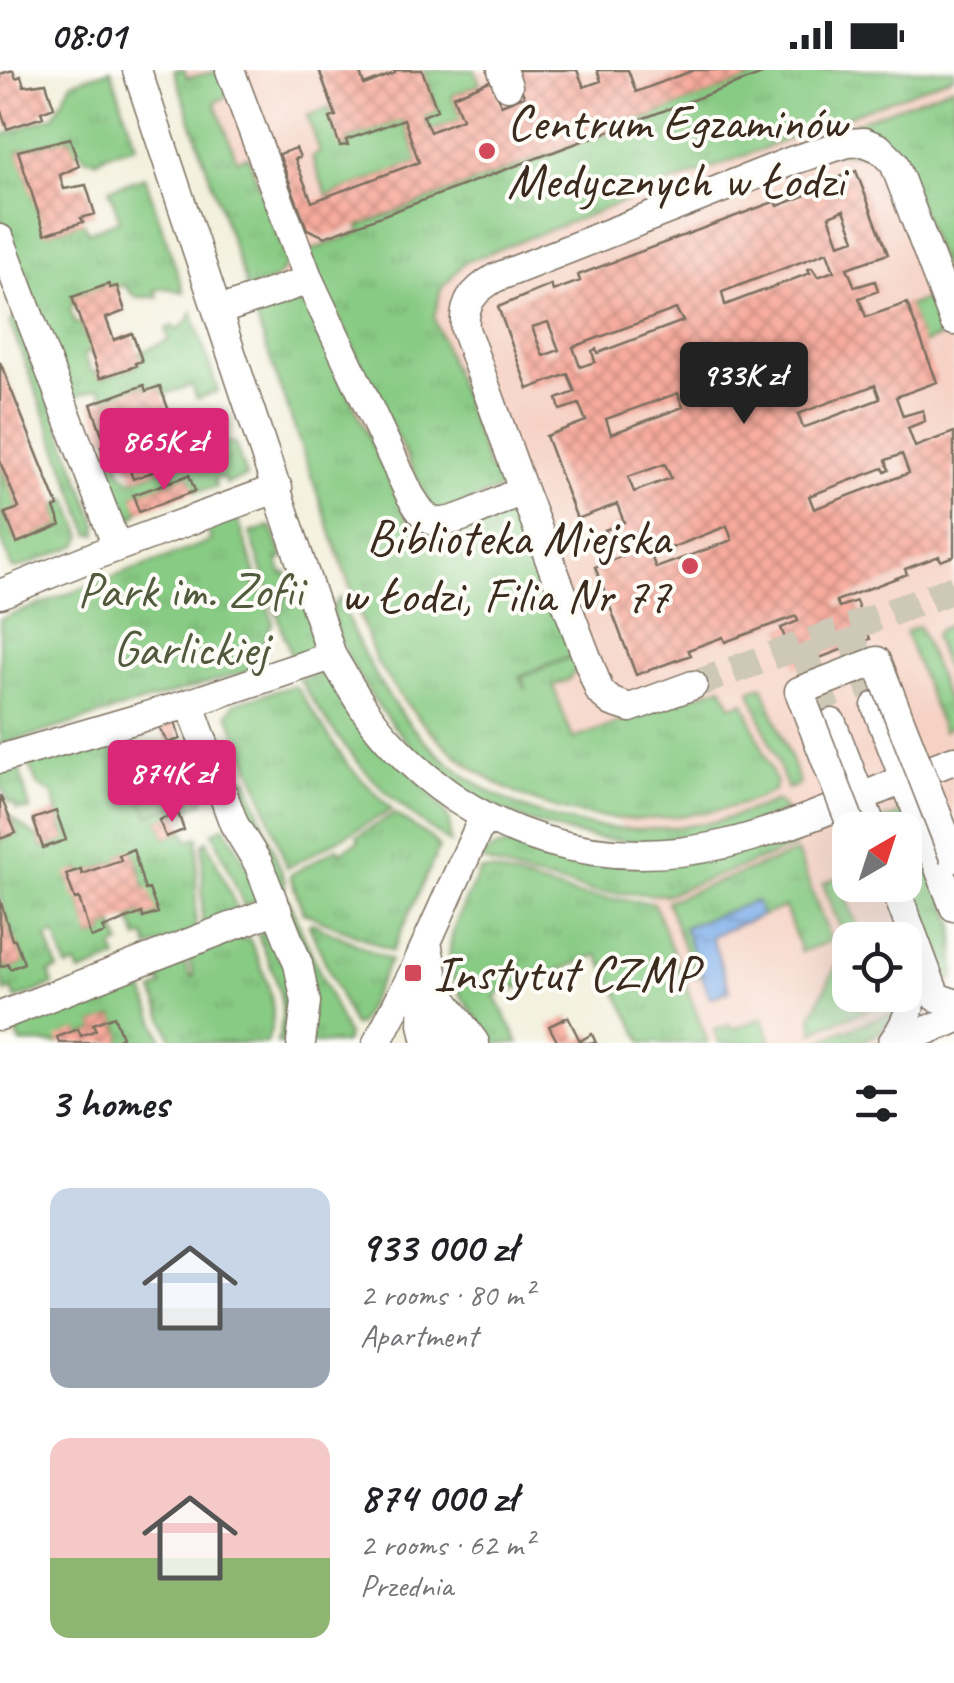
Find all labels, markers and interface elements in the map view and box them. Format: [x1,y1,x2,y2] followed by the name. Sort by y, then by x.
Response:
[50,12,126,59] text: 08:01
[507,91,850,212] place label: Centrum Egzaminów Medycznych w Łodzi
[476,140,498,162] marker: Centrum Egzaminów Medycznych w Łodzi
[652,342,836,427] pin: 933K zł
[702,354,786,395] text: 933K zł
[72,408,256,493] pin: 865K zł
[122,420,206,461] text: 865K zł
[340,506,673,627] place label: Biblioteka Miejska w Łodzi, Filia Nr 77
[679,555,701,577] marker: Biblioteka Miejska w Łodzi, Filia Nr 77
[77,559,308,680] park label: Park im. Zofii Garlickiej
[80,740,264,825] pin: 874K zł
[130,752,214,793] text: 874K zł
[832,812,922,902] north arrow
[832,812,922,1012] map controls
[832,922,922,1012] button: locate
[433,942,705,1005] place label: Instytut CZMP
[402,962,424,984] marker: Instytut CZMP
[849,1076,904,1131] icon: filters
[50,1077,169,1130] text: 3 homes
[360,1221,516,1274] text: 933 000 zł
[130,1228,250,1348] icon: home
[360,1274,533,1315] text: 2 rooms · 80 m²
[360,1315,478,1356] text: Apartment
[360,1471,516,1524] text: 874 000 zł
[130,1478,250,1598] icon: home
[360,1524,533,1565] text: 2 rooms · 62 m²
[360,1565,453,1606] text: Przednia

